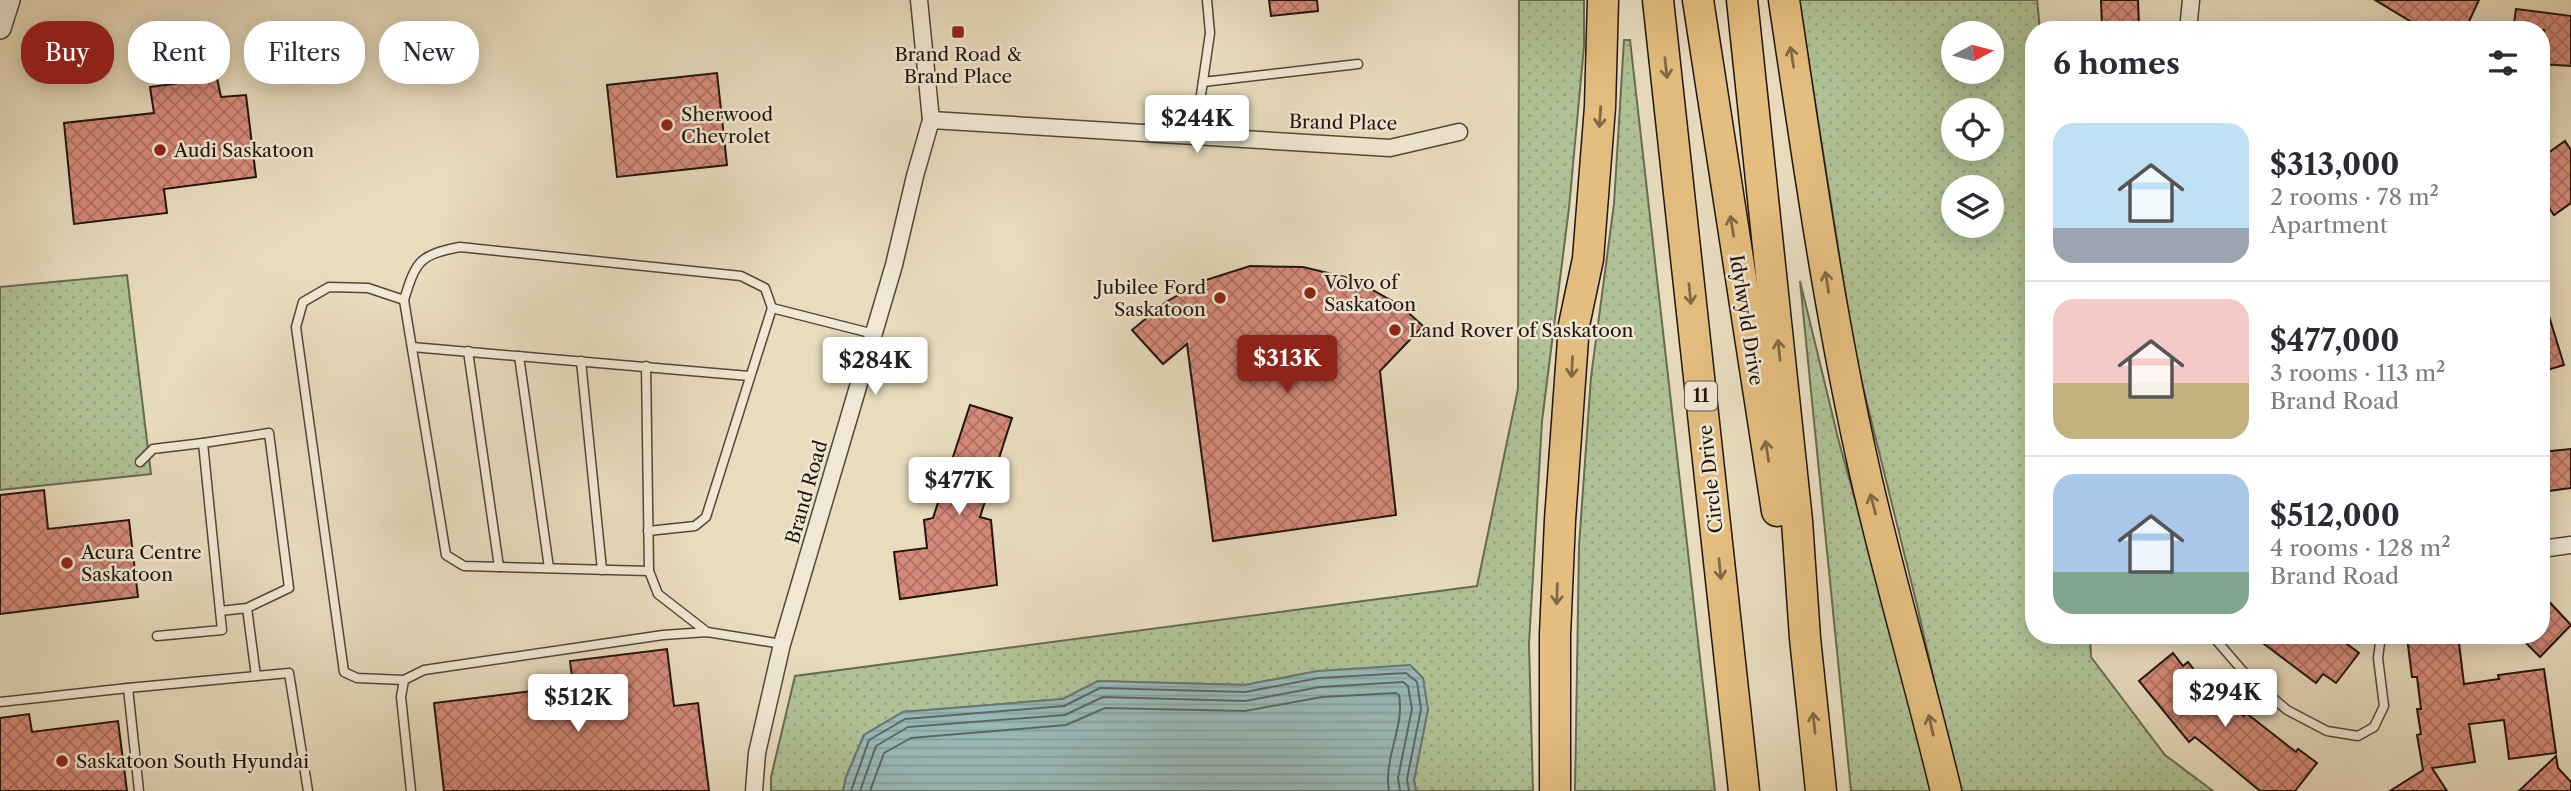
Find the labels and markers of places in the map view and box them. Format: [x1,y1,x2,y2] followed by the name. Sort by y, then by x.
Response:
[950,24,966,40] marker: Brand Road & Brand Place
[894,43,1022,88] place label: Brand Road & Brand Place
[1148,96,1246,155] pin: $244K
[681,103,773,148] place label: Sherwood Chevrolet
[659,117,675,133] marker: Sherwood Chevrolet
[173,139,314,162] place label: Audi Saskatoon
[152,142,168,158] marker: Audi Saskatoon
[1323,271,1416,316] place label: Volvo of Saskatoon
[1093,276,1206,321] place label: Jubilee Ford Saskatoon
[1302,285,1318,301] marker: Volvo of Saskatoon
[1212,290,1228,306] marker: Jubilee Ford Saskatoon
[1409,319,1634,342] place label: Land Rover of Saskatoon
[1387,322,1403,338] marker: Land Rover of Saskatoon
[1238,336,1336,395] pin: $313K
[826,338,924,397] pin: $284K
[910,458,1008,517] pin: $477K
[80,541,202,586] place label: Acura Centre Saskatoon
[59,555,75,571] marker: Acura Centre Saskatoon
[2176,670,2274,729] pin: $294K
[529,674,627,734] pin: $512K
[76,750,309,773] place label: Saskatoon South Hyundai
[54,753,70,769] marker: Saskatoon South Hyundai

